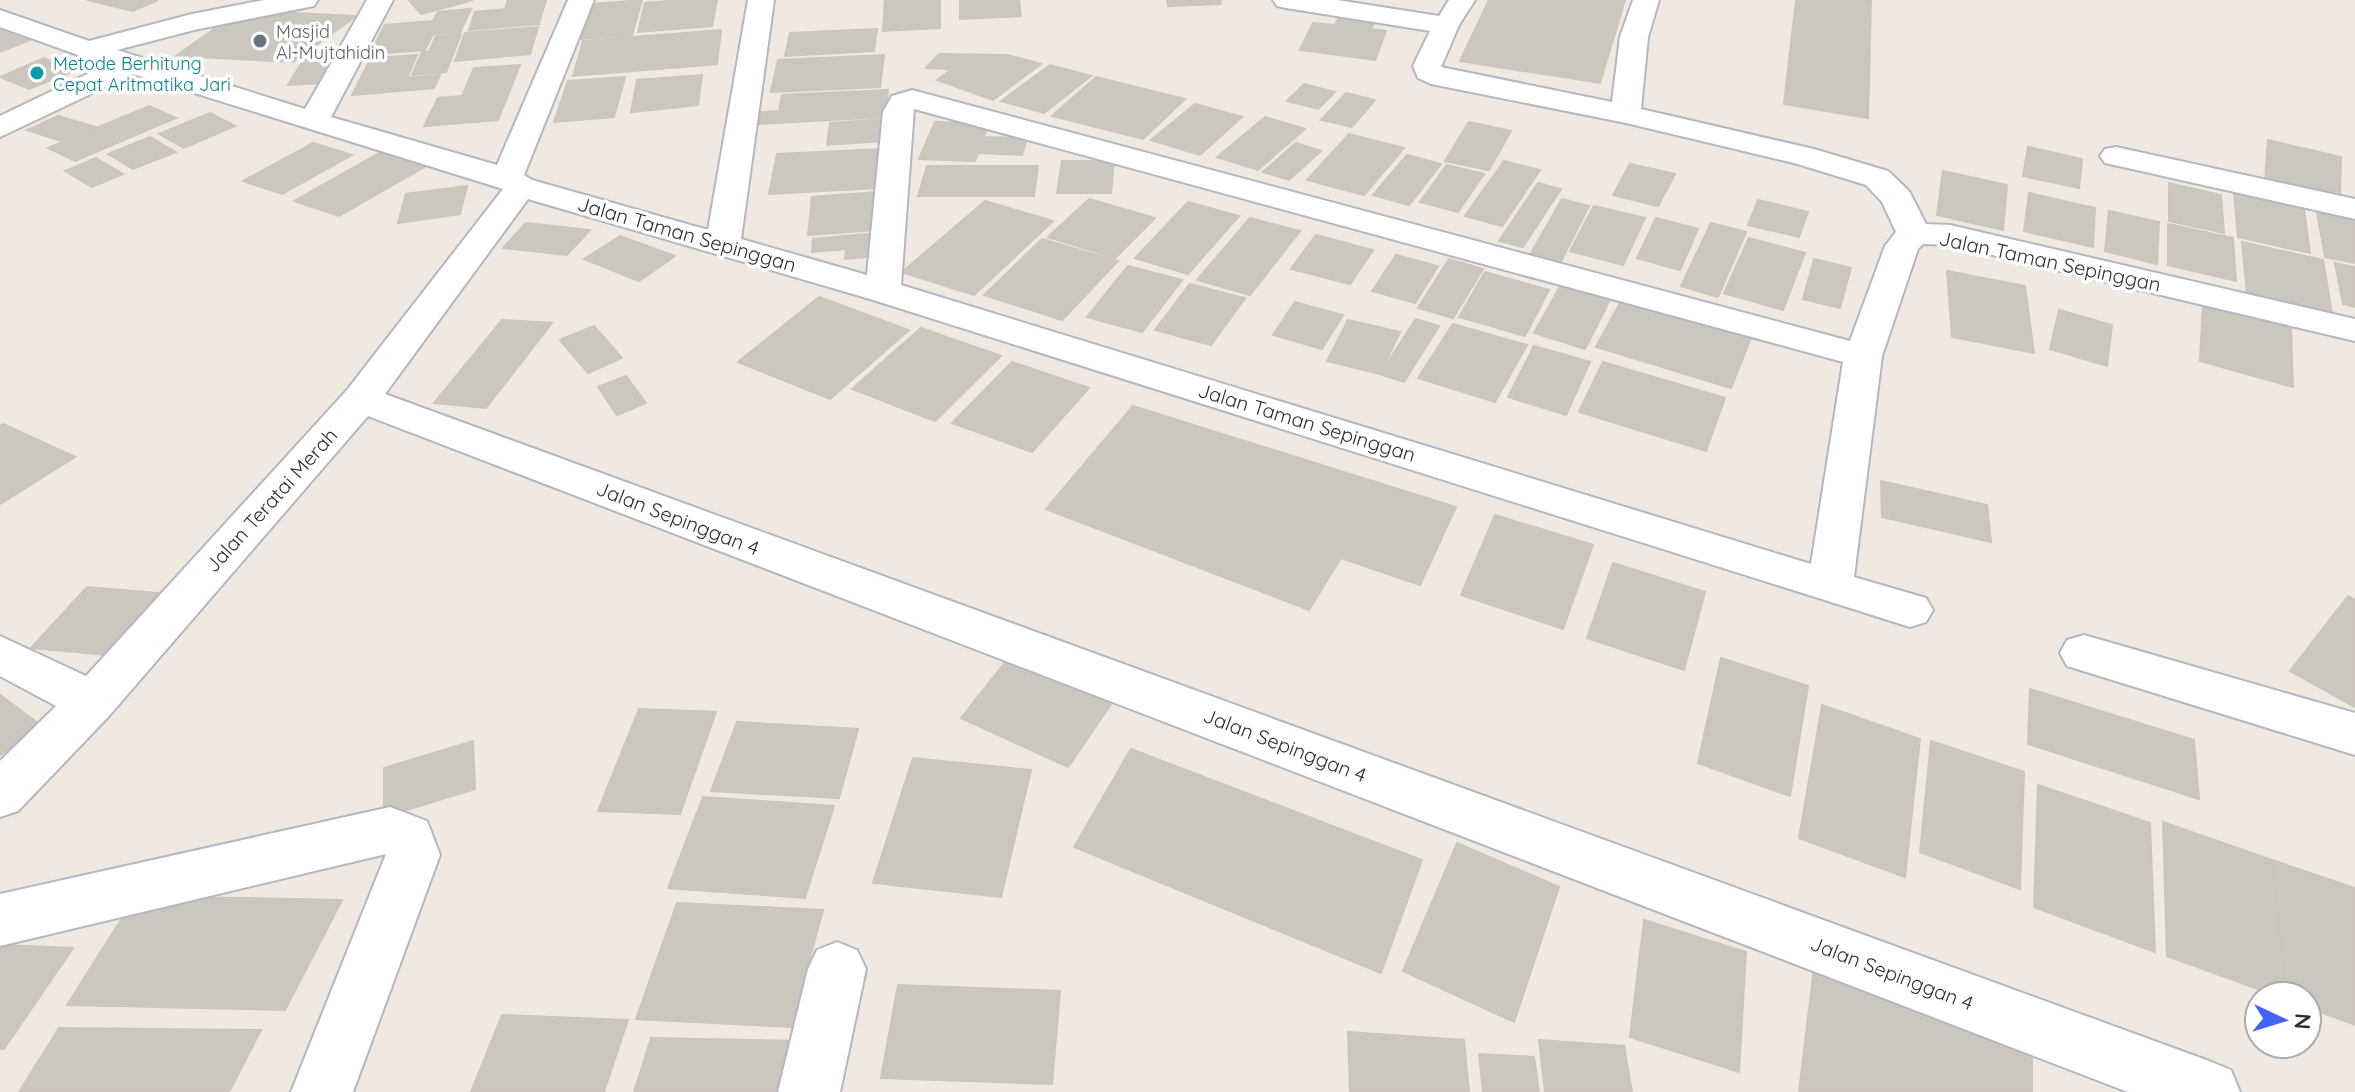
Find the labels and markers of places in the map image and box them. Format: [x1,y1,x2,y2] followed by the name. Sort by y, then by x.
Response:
[276,20,385,64] place label: Masjid Al-Mujtahidin
[251,32,269,50] marker: Masjid Al-Mujtahidin
[53,52,231,96] place label: Metode Berhitung Cepat Aritmatika Jari
[28,64,46,82] marker: Metode Berhitung Cepat Aritmatika Jari

